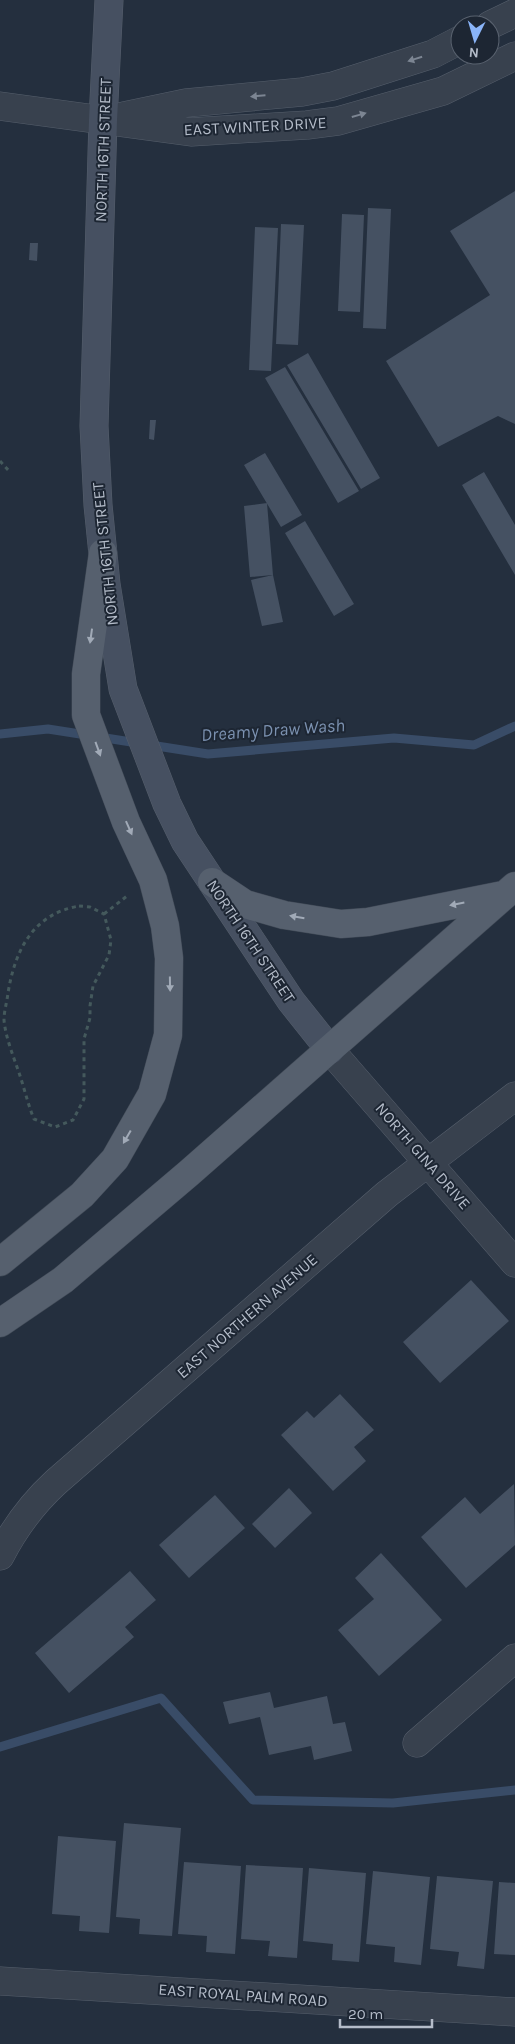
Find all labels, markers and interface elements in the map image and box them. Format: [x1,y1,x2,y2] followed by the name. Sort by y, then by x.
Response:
[450,15,500,65] north arrow
[468,44,480,61] text: N
[408,56,423,64] one-way arrow
[91,78,115,222] street label: NORTH 16TH STREET
[250,92,266,100] one-way arrow
[352,111,367,119] one-way arrow
[183,113,327,139] street label: EAST WINTER DRIVE
[88,481,122,627] street label: NORTH 16TH STREET
[87,628,95,644] one-way arrow
[200,714,346,746] water label: Dreamy Draw Wash
[94,742,102,757] one-way arrow
[125,821,133,835] one-way arrow
[203,876,299,1006] street label: NORTH 16TH STREET
[449,900,465,908] one-way arrow
[289,912,305,920] one-way arrow
[166,976,174,992] one-way arrow
[372,1099,474,1213] street label: NORTH GINA DRIVE
[123,1131,132,1144] one-way arrow
[173,1250,321,1382] street label: EAST NORTHERN AVENUE
[158,1980,328,2010] street label: EAST ROYAL PALM ROAD
[340,1996,432,2028] scale bar
[348,2005,383,2023] text: 20 m

